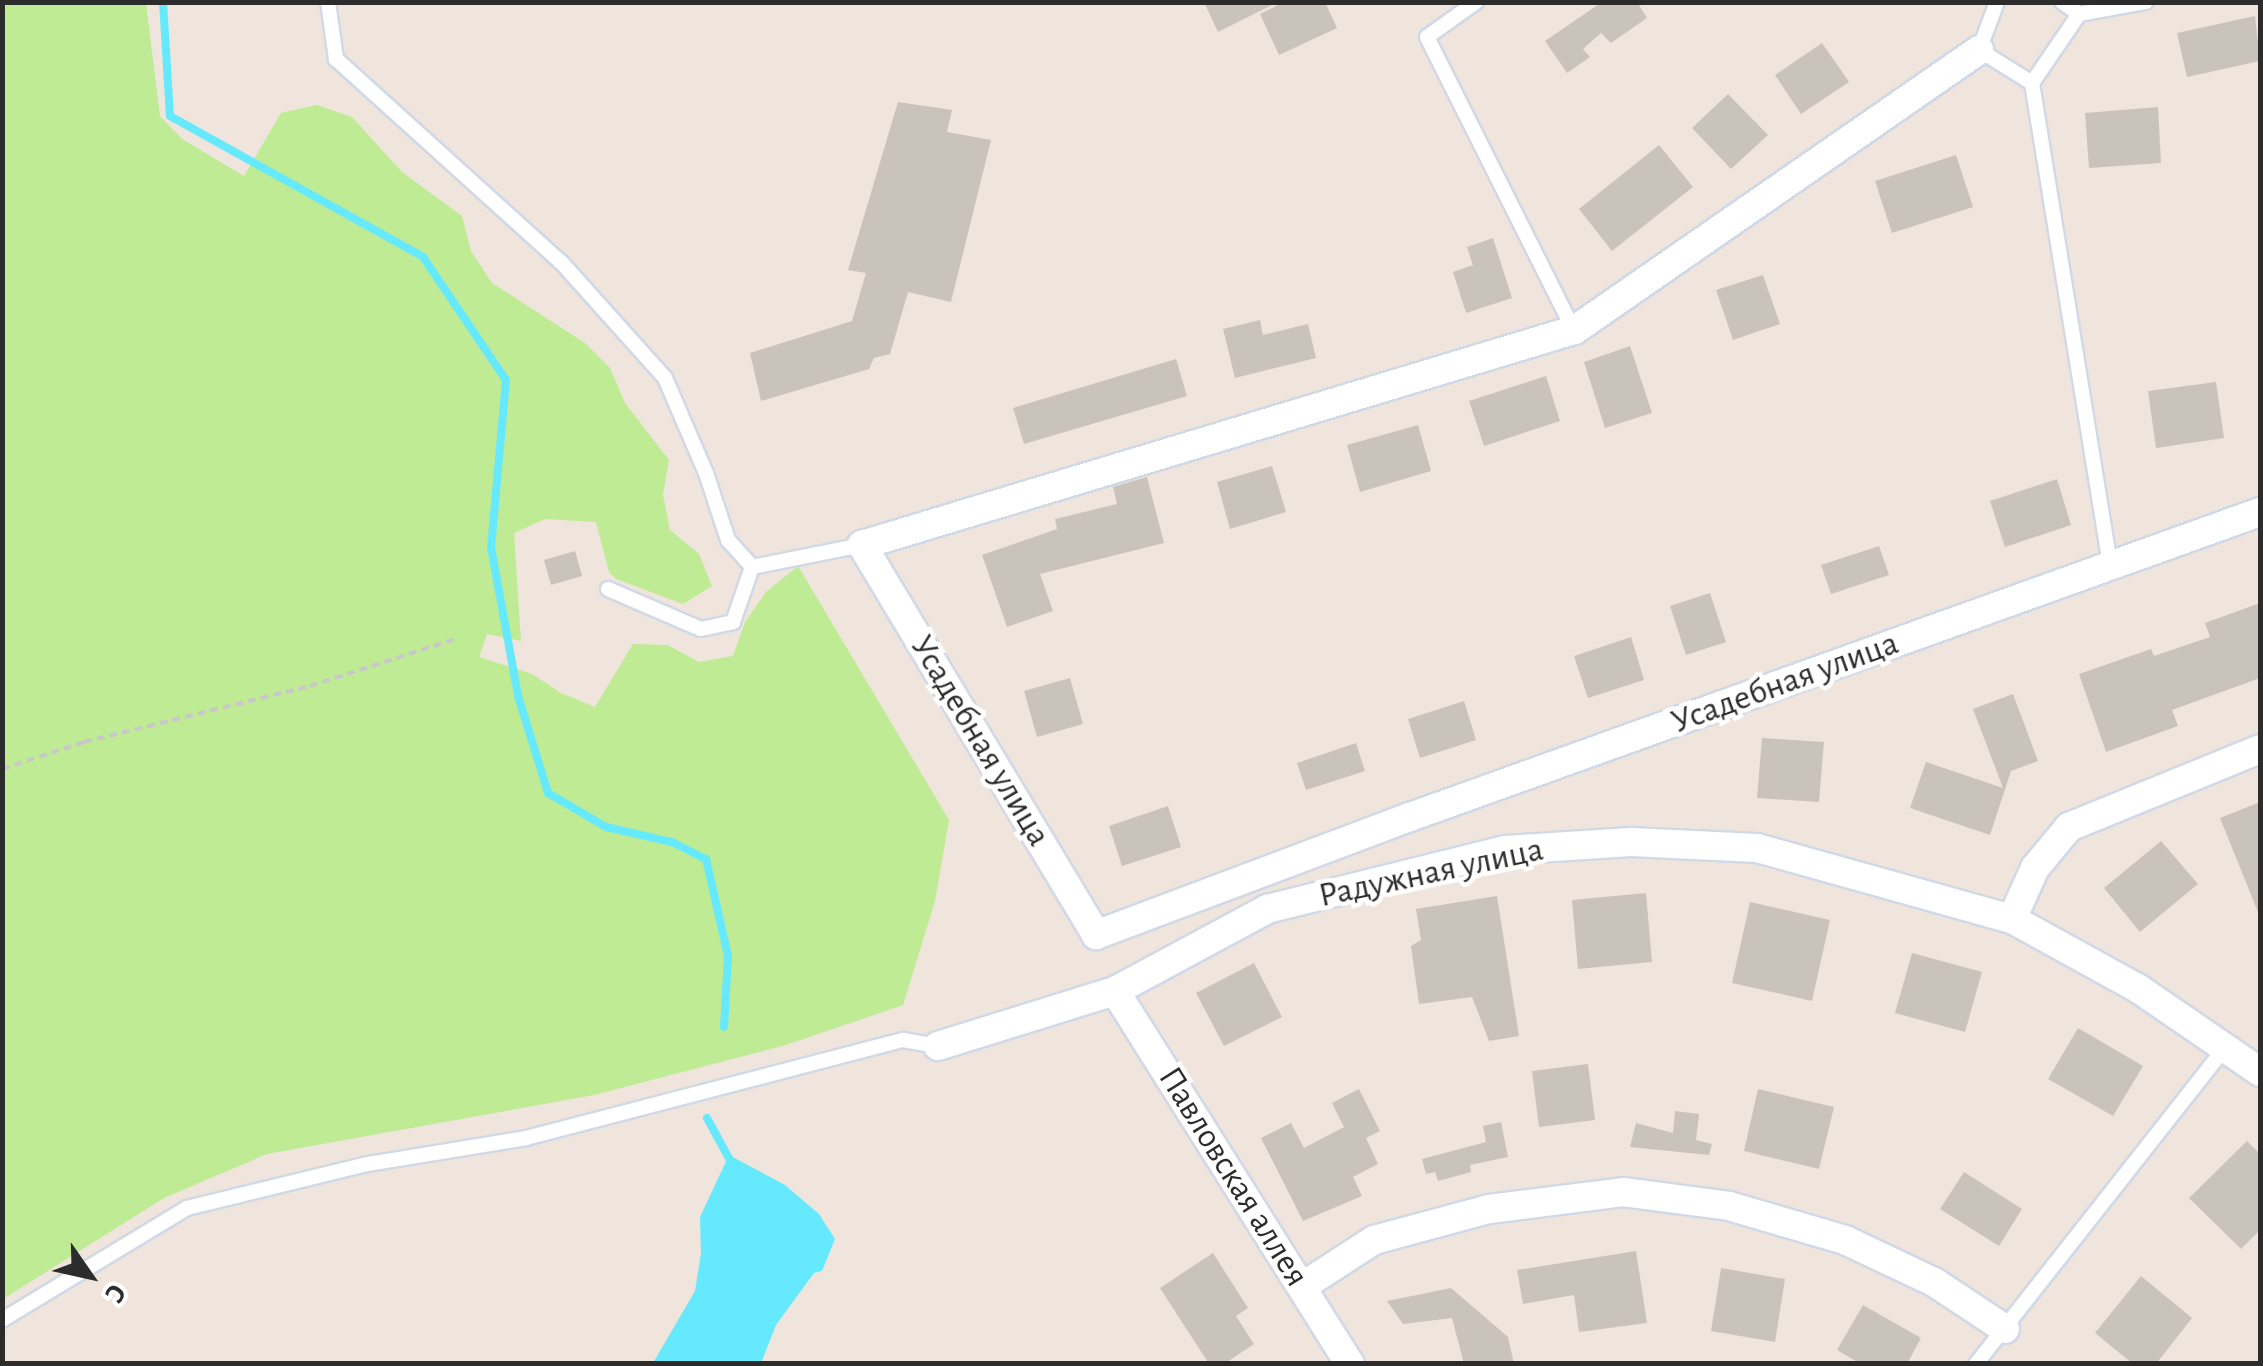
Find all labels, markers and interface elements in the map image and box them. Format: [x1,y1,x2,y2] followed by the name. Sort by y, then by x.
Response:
[1666,622,1904,744] street label: Усадебная улица
[901,628,1059,854] street label: Усадебная улица
[1315,829,1547,917] street label: Радужная улица
[1149,1059,1317,1295] street label: Павловская аллея
[40,1226,140,1326] north arrow
[99,1279,131,1307] text: С

